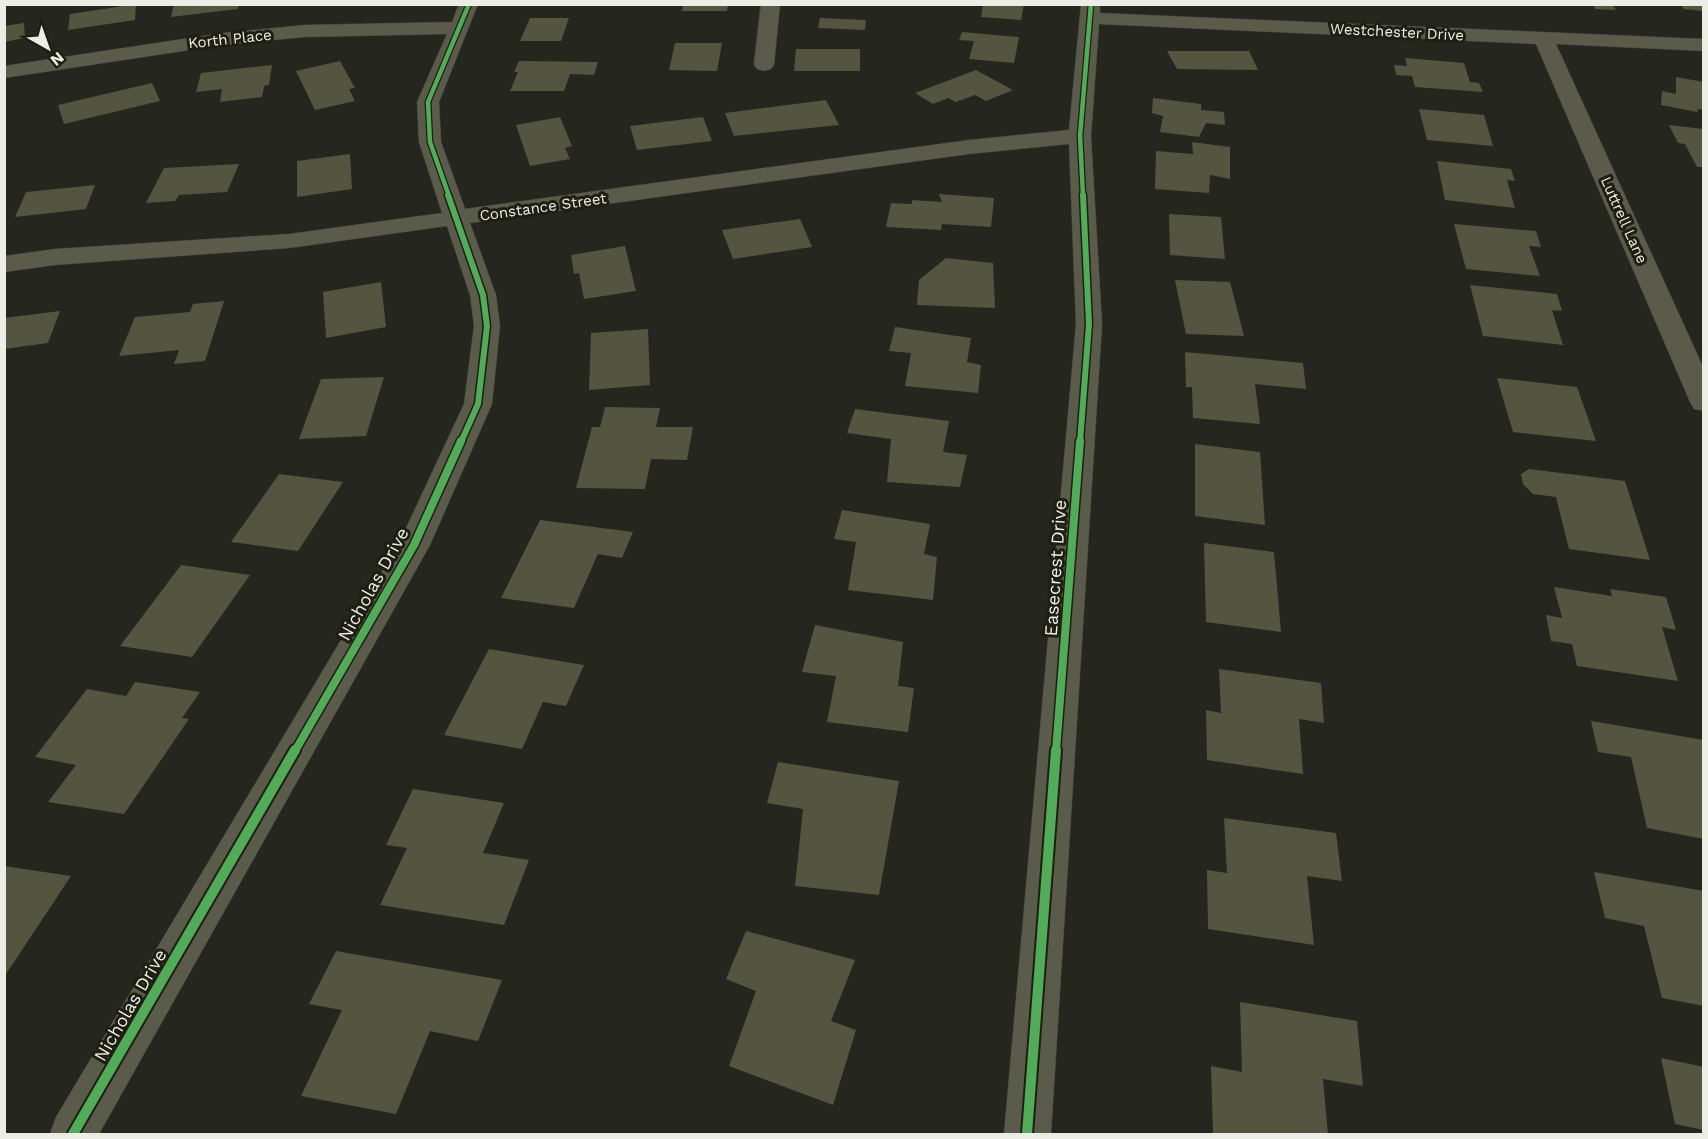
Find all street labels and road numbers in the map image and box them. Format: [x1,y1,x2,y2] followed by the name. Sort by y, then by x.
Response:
[1330,20,1464,44] street label: Westchester Drive
[187,26,273,52] street label: Korth Place
[1597,174,1651,266] street label: Luttrell Lane
[478,189,608,225] street label: Constance Street
[1040,499,1070,637] street label: Easecrest Drive
[333,524,413,644] street label: Nicholas Drive
[89,945,171,1065] street label: Nicholas Drive

